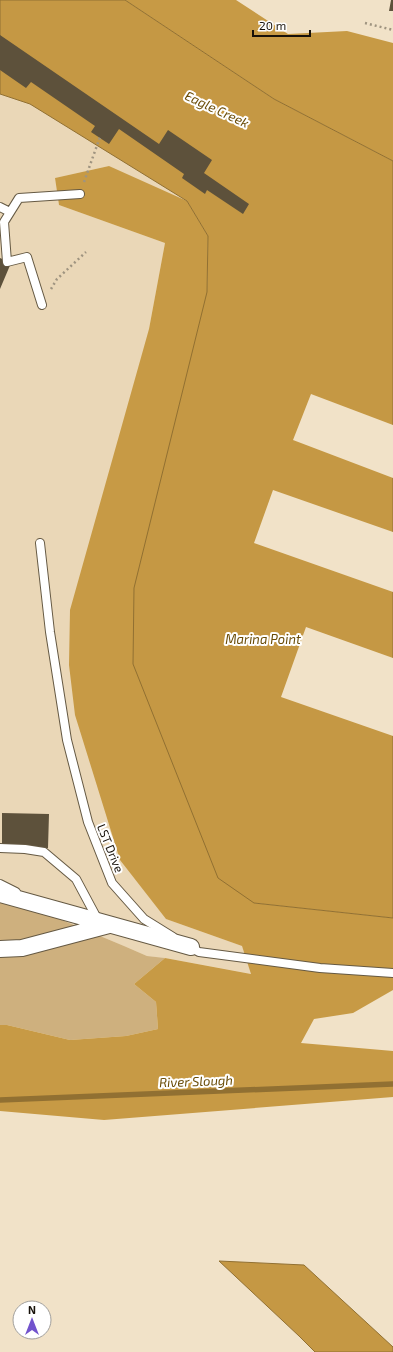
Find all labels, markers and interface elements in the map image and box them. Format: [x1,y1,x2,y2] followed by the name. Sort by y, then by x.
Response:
[253,12,310,38] scale bar
[259,18,286,32] text: 20 m
[182,87,252,131] water label: Eagle Creek
[225,631,301,647] water label: Marina Point
[95,822,127,874] street label: LST Drive
[159,1072,233,1090] water label: River Slough
[12,1300,52,1340] north arrow
[28,1303,36,1316] text: N

